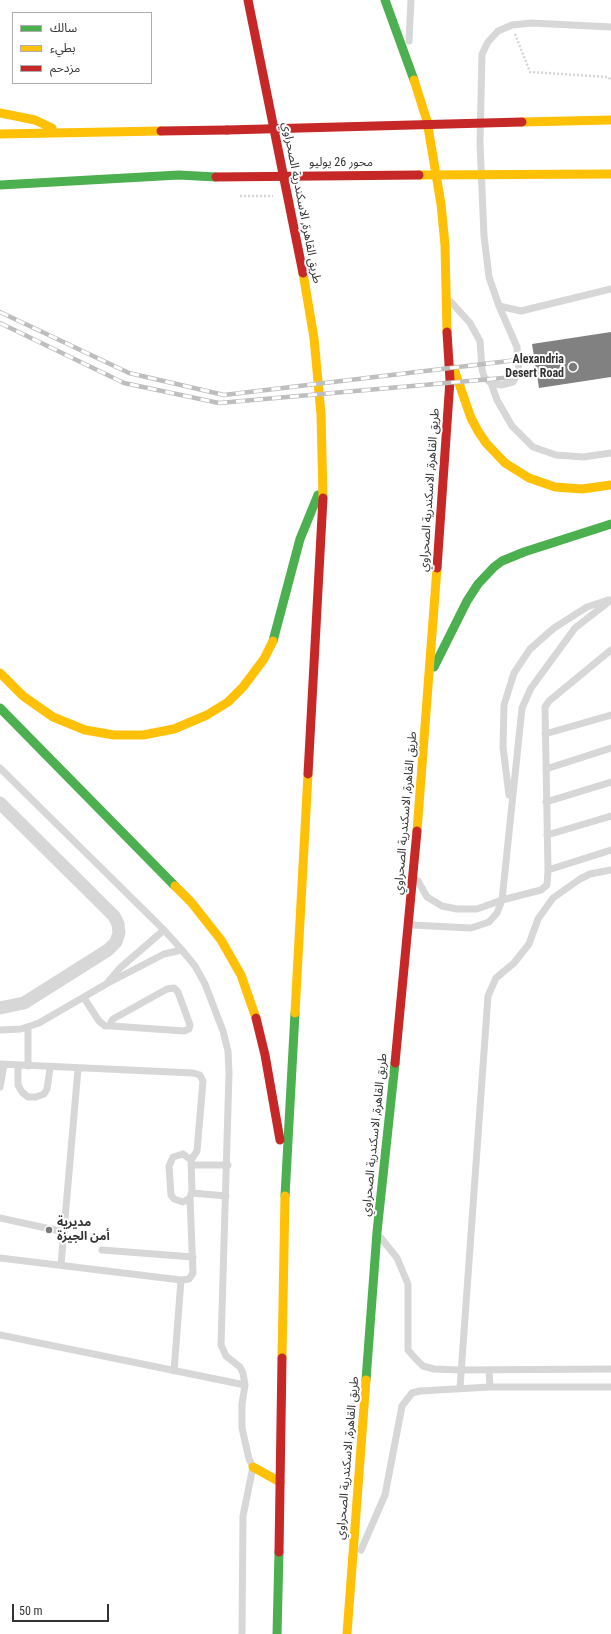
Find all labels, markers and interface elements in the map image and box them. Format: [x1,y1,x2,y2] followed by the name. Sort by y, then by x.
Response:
[12,12,152,84] legend
[50,21,77,35] text: سالك
[50,41,76,55] text: بطيء
[50,61,80,75] text: مزدحم
[278,121,324,285] street label: طريق القاهرة, الاسكندرية الصحراوي
[309,156,373,170] street label: محور 26 يوليو
[505,353,564,381] place label: Alexandria Desert Road
[567,361,579,373] marker: Alexandria Desert Road
[417,408,443,572] street label: طريق القاهرة, الاسكندرية الصحراوي
[392,731,420,895] street label: طريق القاهرة, الاسكندرية الصحراوي
[359,1053,391,1217] street label: طريق القاهرة, الاسكندرية الصحراوي
[57,1216,110,1244] place label: مديرية أمن الجيزة
[44,1225,54,1235] marker: مديرية أمن الجيزة
[334,1376,362,1540] street label: طريق القاهرة, الاسكندرية الصحراوي
[14,1596,111,1622] scale bar
[19,1604,43,1618] text: 50 m

